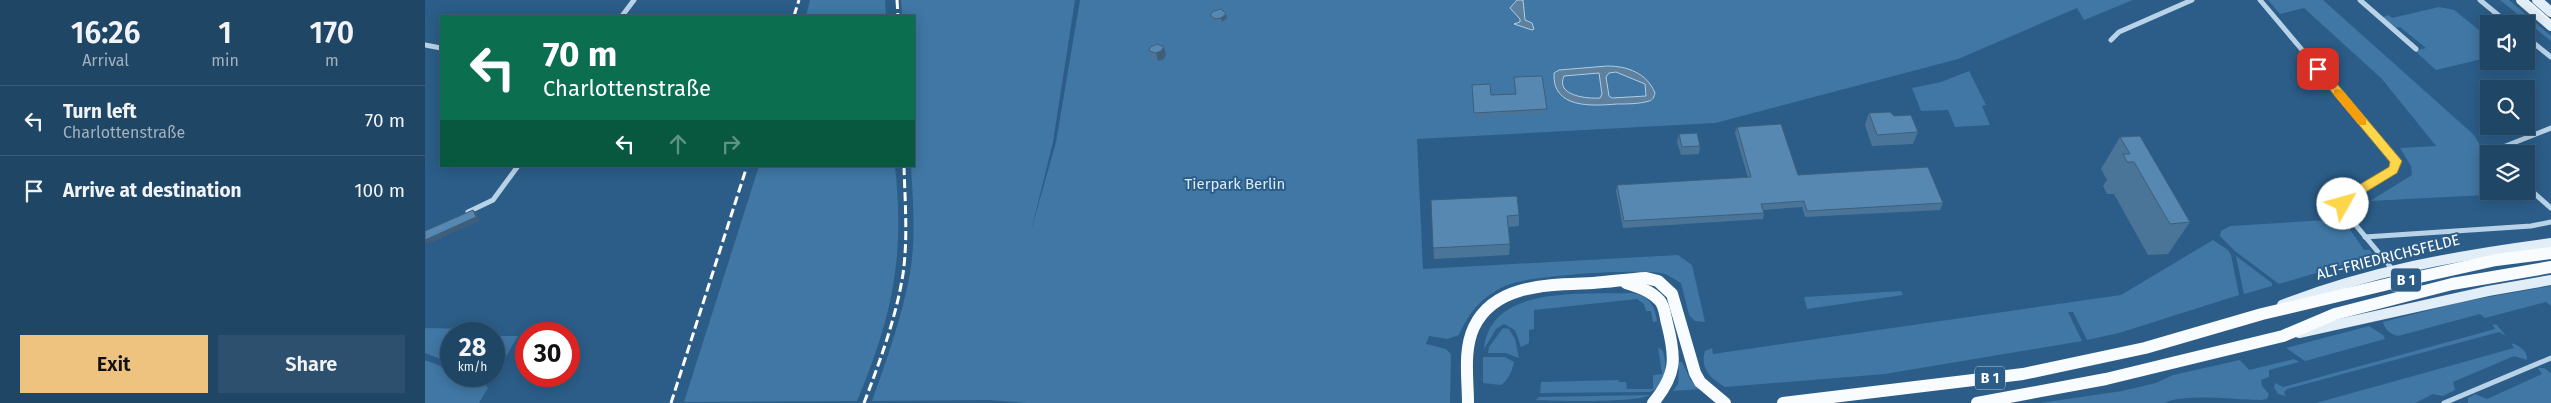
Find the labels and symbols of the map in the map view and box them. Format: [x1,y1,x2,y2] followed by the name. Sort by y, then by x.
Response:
[2297,48,2339,90] pin
[1185,175,1285,193] park label: Tierpark Berlin
[2316,177,2368,229] position arrow
[2314,230,2462,284] street label: ALT-FRIEDRICHSFELDE
[2391,268,2421,292] road number: B 1
[515,322,580,387] speed limit sign: 30
[1975,366,2005,389] road number: B 1

